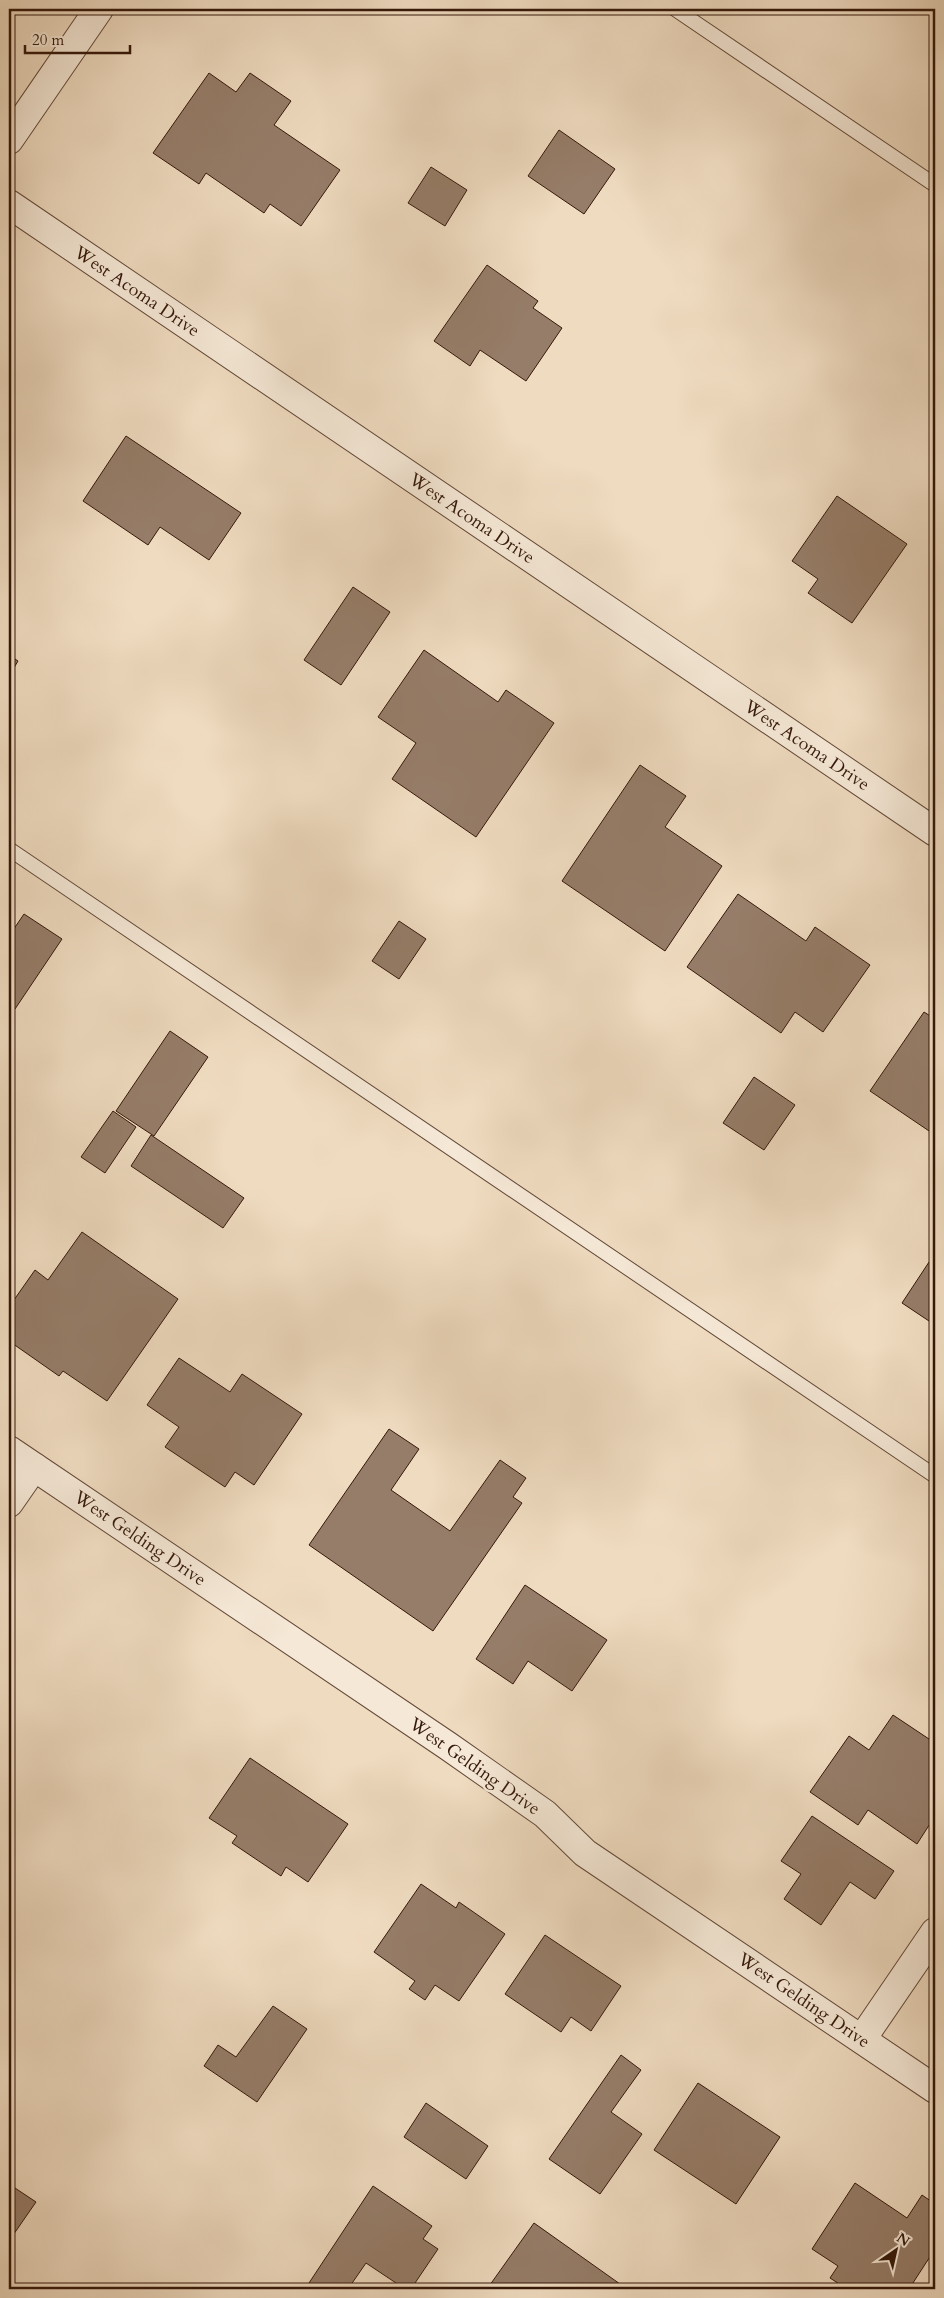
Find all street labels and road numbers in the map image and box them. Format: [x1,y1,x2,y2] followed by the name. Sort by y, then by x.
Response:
[68,239,205,343] street label: West Acoma Drive
[403,466,540,570] street label: West Acoma Drive
[738,693,875,797] street label: West Acoma Drive
[68,1484,211,1592] street label: West Gelding Drive
[403,1711,545,1821] street label: West Gelding Drive
[732,1946,875,2054] street label: West Gelding Drive

